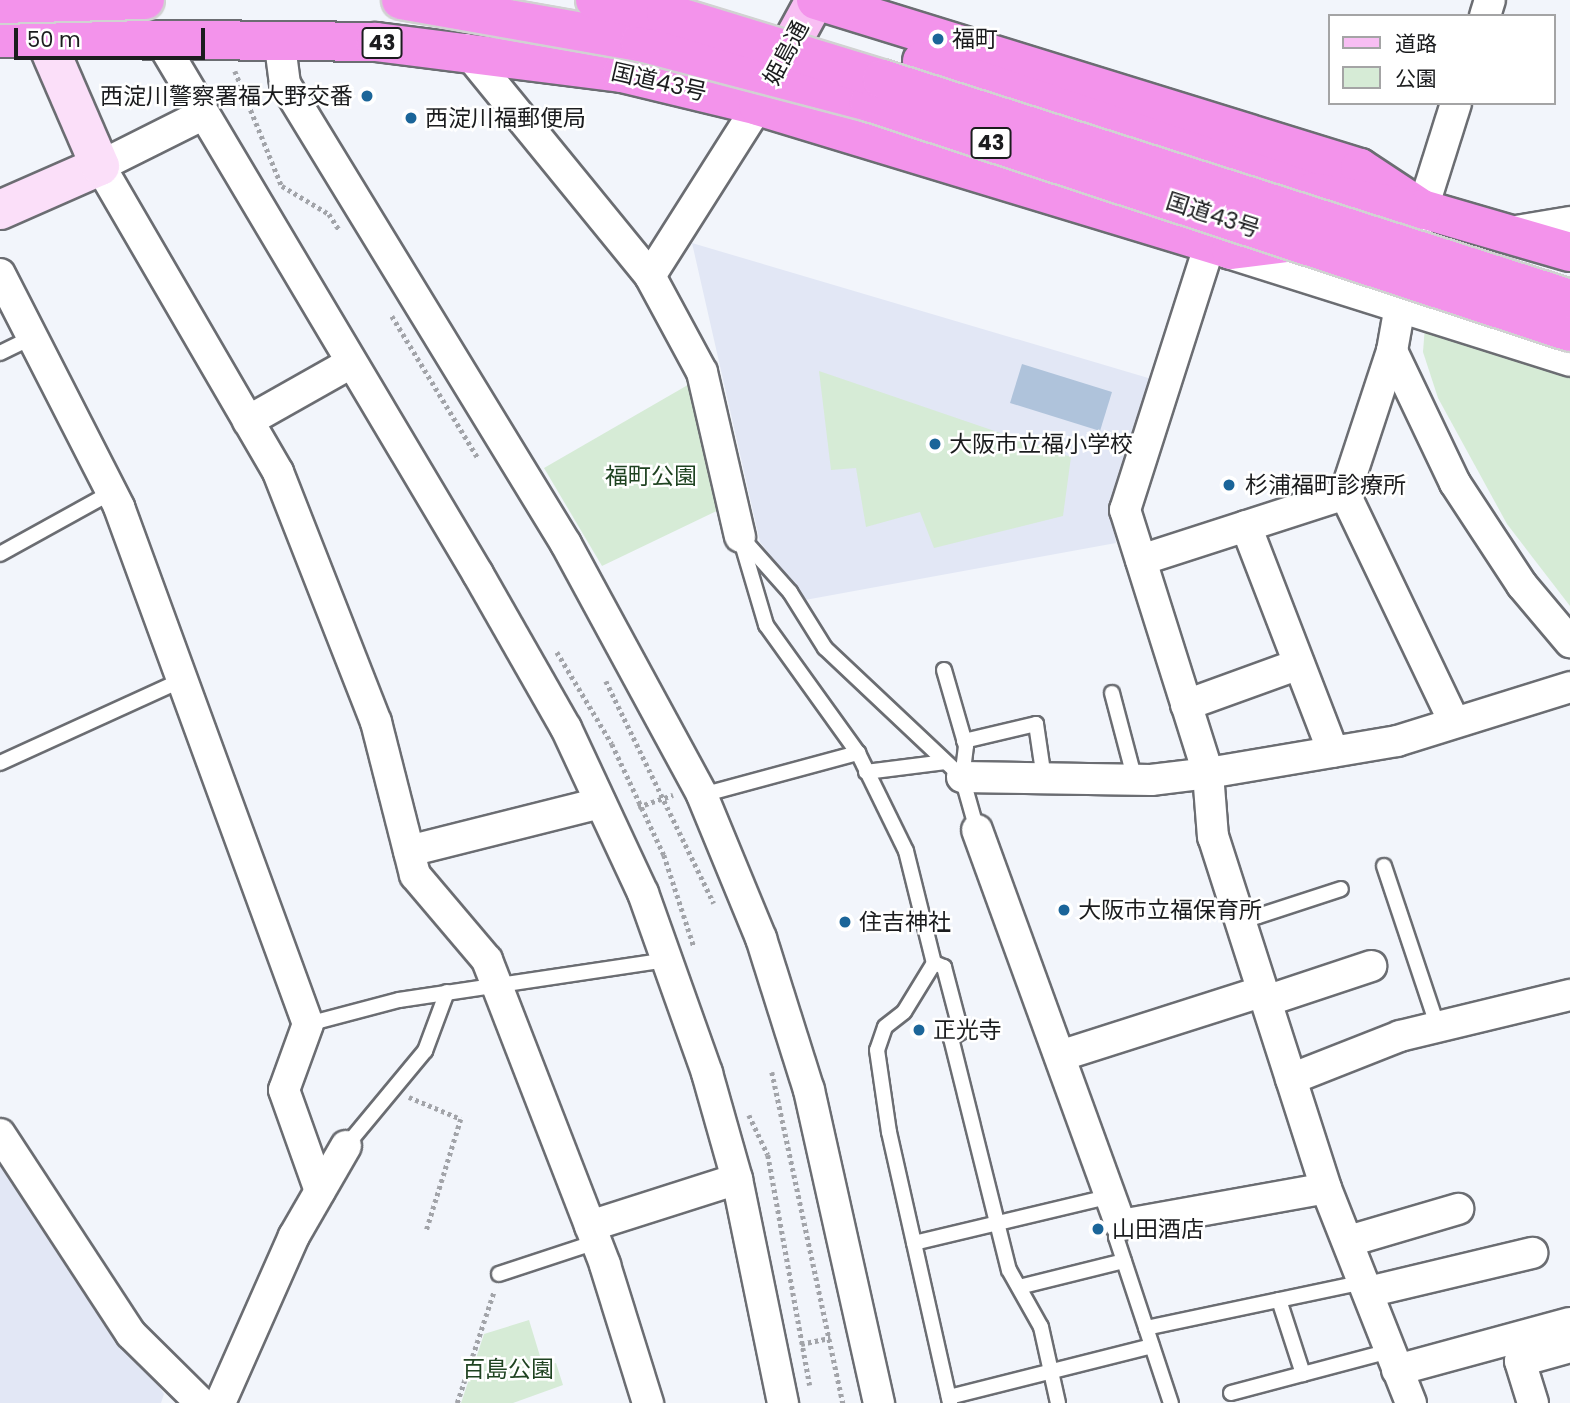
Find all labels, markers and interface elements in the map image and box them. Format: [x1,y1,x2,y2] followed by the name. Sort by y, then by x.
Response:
[18,14,208,58] scale bar
[1328,14,1556,105] legend
[758,16,814,90] street label: 姫島通
[27,25,81,54] text: 50 m
[952,25,998,53] place label: 福町
[361,26,403,60] road number: 43
[1395,29,1437,58] text: 道路
[930,31,946,47] marker: 福町
[609,58,709,106] street label: 国道43号
[1395,64,1437,93] text: 公園
[100,82,353,110] place label: 西淀川警察署福大野交番
[359,88,375,104] marker: 西淀川警察署福大野交番
[425,104,586,132] place label: 西淀川福郵便局
[403,110,419,126] marker: 西淀川福郵便局
[970,125,1012,160] road number: 43
[1163,187,1263,243] street label: 国道43号
[949,430,1133,458] place label: 大阪市立福小学校
[927,436,943,452] marker: 大阪市立福小学校
[605,462,697,490] park label: 福町公園
[1245,471,1406,499] place label: 杉浦福町診療所
[1219,475,1239,495] marker: 杉浦福町診療所
[1078,896,1262,924] place label: 大阪市立福保育所
[1056,902,1072,918] marker: 大阪市立福保育所
[859,908,951,936] place label: 住吉神社
[837,914,853,930] marker: 住吉神社
[933,1016,1002,1044] place label: 正光寺
[911,1022,927,1038] marker: 正光寺
[1112,1215,1204,1243] place label: 山田酒店
[1090,1221,1106,1237] marker: 山田酒店
[462,1355,554,1383] park label: 百島公園

